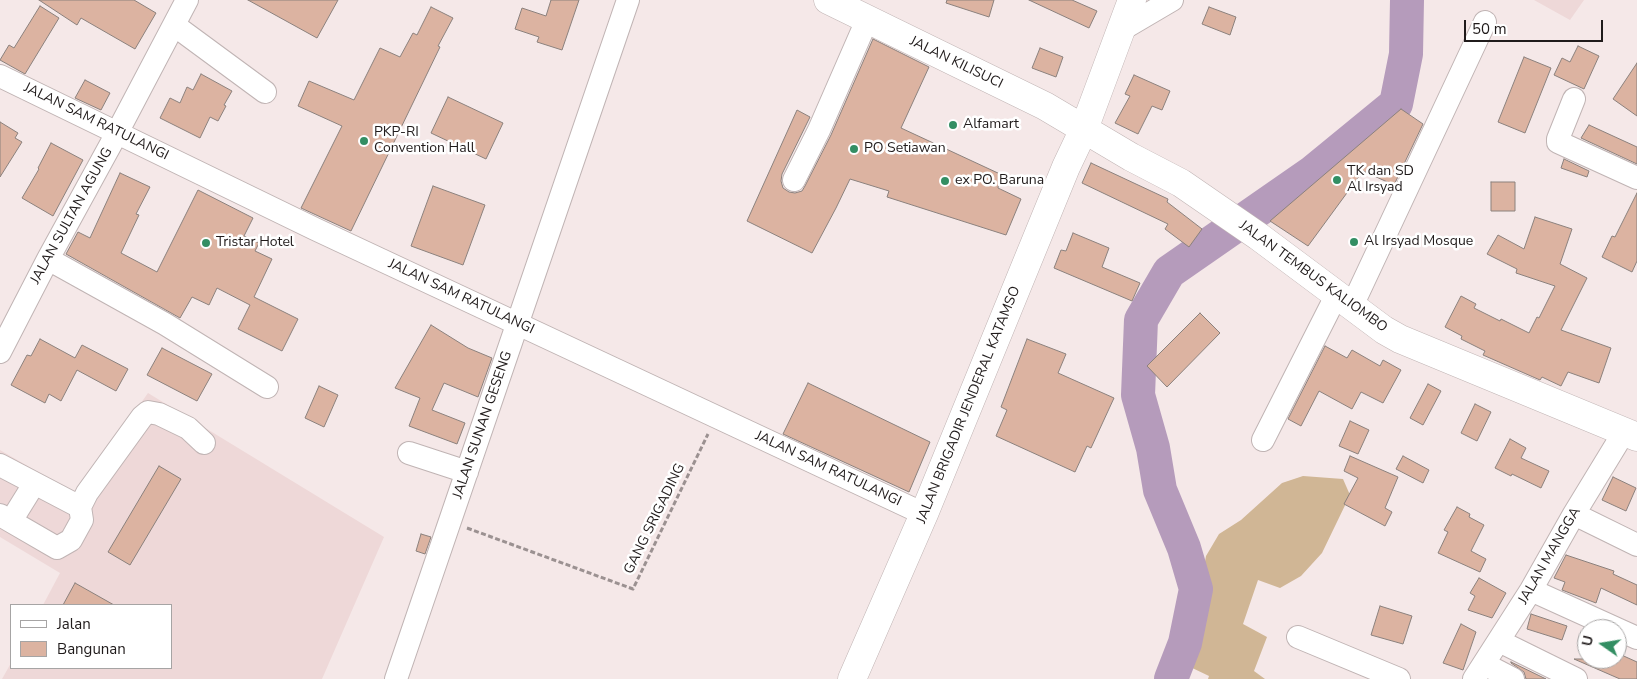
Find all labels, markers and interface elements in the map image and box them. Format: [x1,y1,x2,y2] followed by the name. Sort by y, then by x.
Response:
[1467,10,1606,42] scale bar
[1472,19,1507,39] text: 50 m
[907,33,1005,93] street label: JALAN KILISUCI
[21,80,171,164] street label: JALAN SAM RATULANGI
[963,117,1019,133] place label: Alfamart
[947,119,959,131] marker: Alfamart
[374,125,475,158] place label: PKP-RI Convention Hall
[358,135,370,147] marker: PKP-RI Convention Hall
[864,141,946,157] place label: PO Setiawan
[848,143,860,155] marker: PO Setiawan
[27,145,117,287] street label: JALAN SULTAN AGUNG
[1347,164,1414,196] place label: TK dan SD Al Irsyad
[955,173,1044,189] place label: ex PO. Baruna
[1331,174,1343,186] marker: TK dan SD Al Irsyad
[939,175,951,187] marker: ex PO. Baruna
[1236,218,1390,336] street label: JALAN TEMBUS KALIOMBO
[1364,234,1473,250] place label: Al Irsyad Mosque
[216,235,294,251] place label: Tristar Hotel
[1348,236,1360,248] marker: Al Irsyad Mosque
[200,237,212,249] marker: Tristar Hotel
[385,256,537,338] street label: JALAN SAM RATULANGI
[914,284,1024,526] street label: JALAN BRIGADIR JENDERAL KATAMSO
[450,349,516,501] street label: JALAN SUNAN GESENG
[752,428,904,510] street label: JALAN SAM RATULANGI
[621,461,689,577] street label: GANG SRIGADING
[1515,504,1585,608] street label: JALAN MANGGA
[10,604,172,669] legend
[57,614,91,634] text: Jalan
[1577,619,1627,669] north arrow
[1577,634,1598,648] text: U
[57,639,126,659] text: Bangunan

